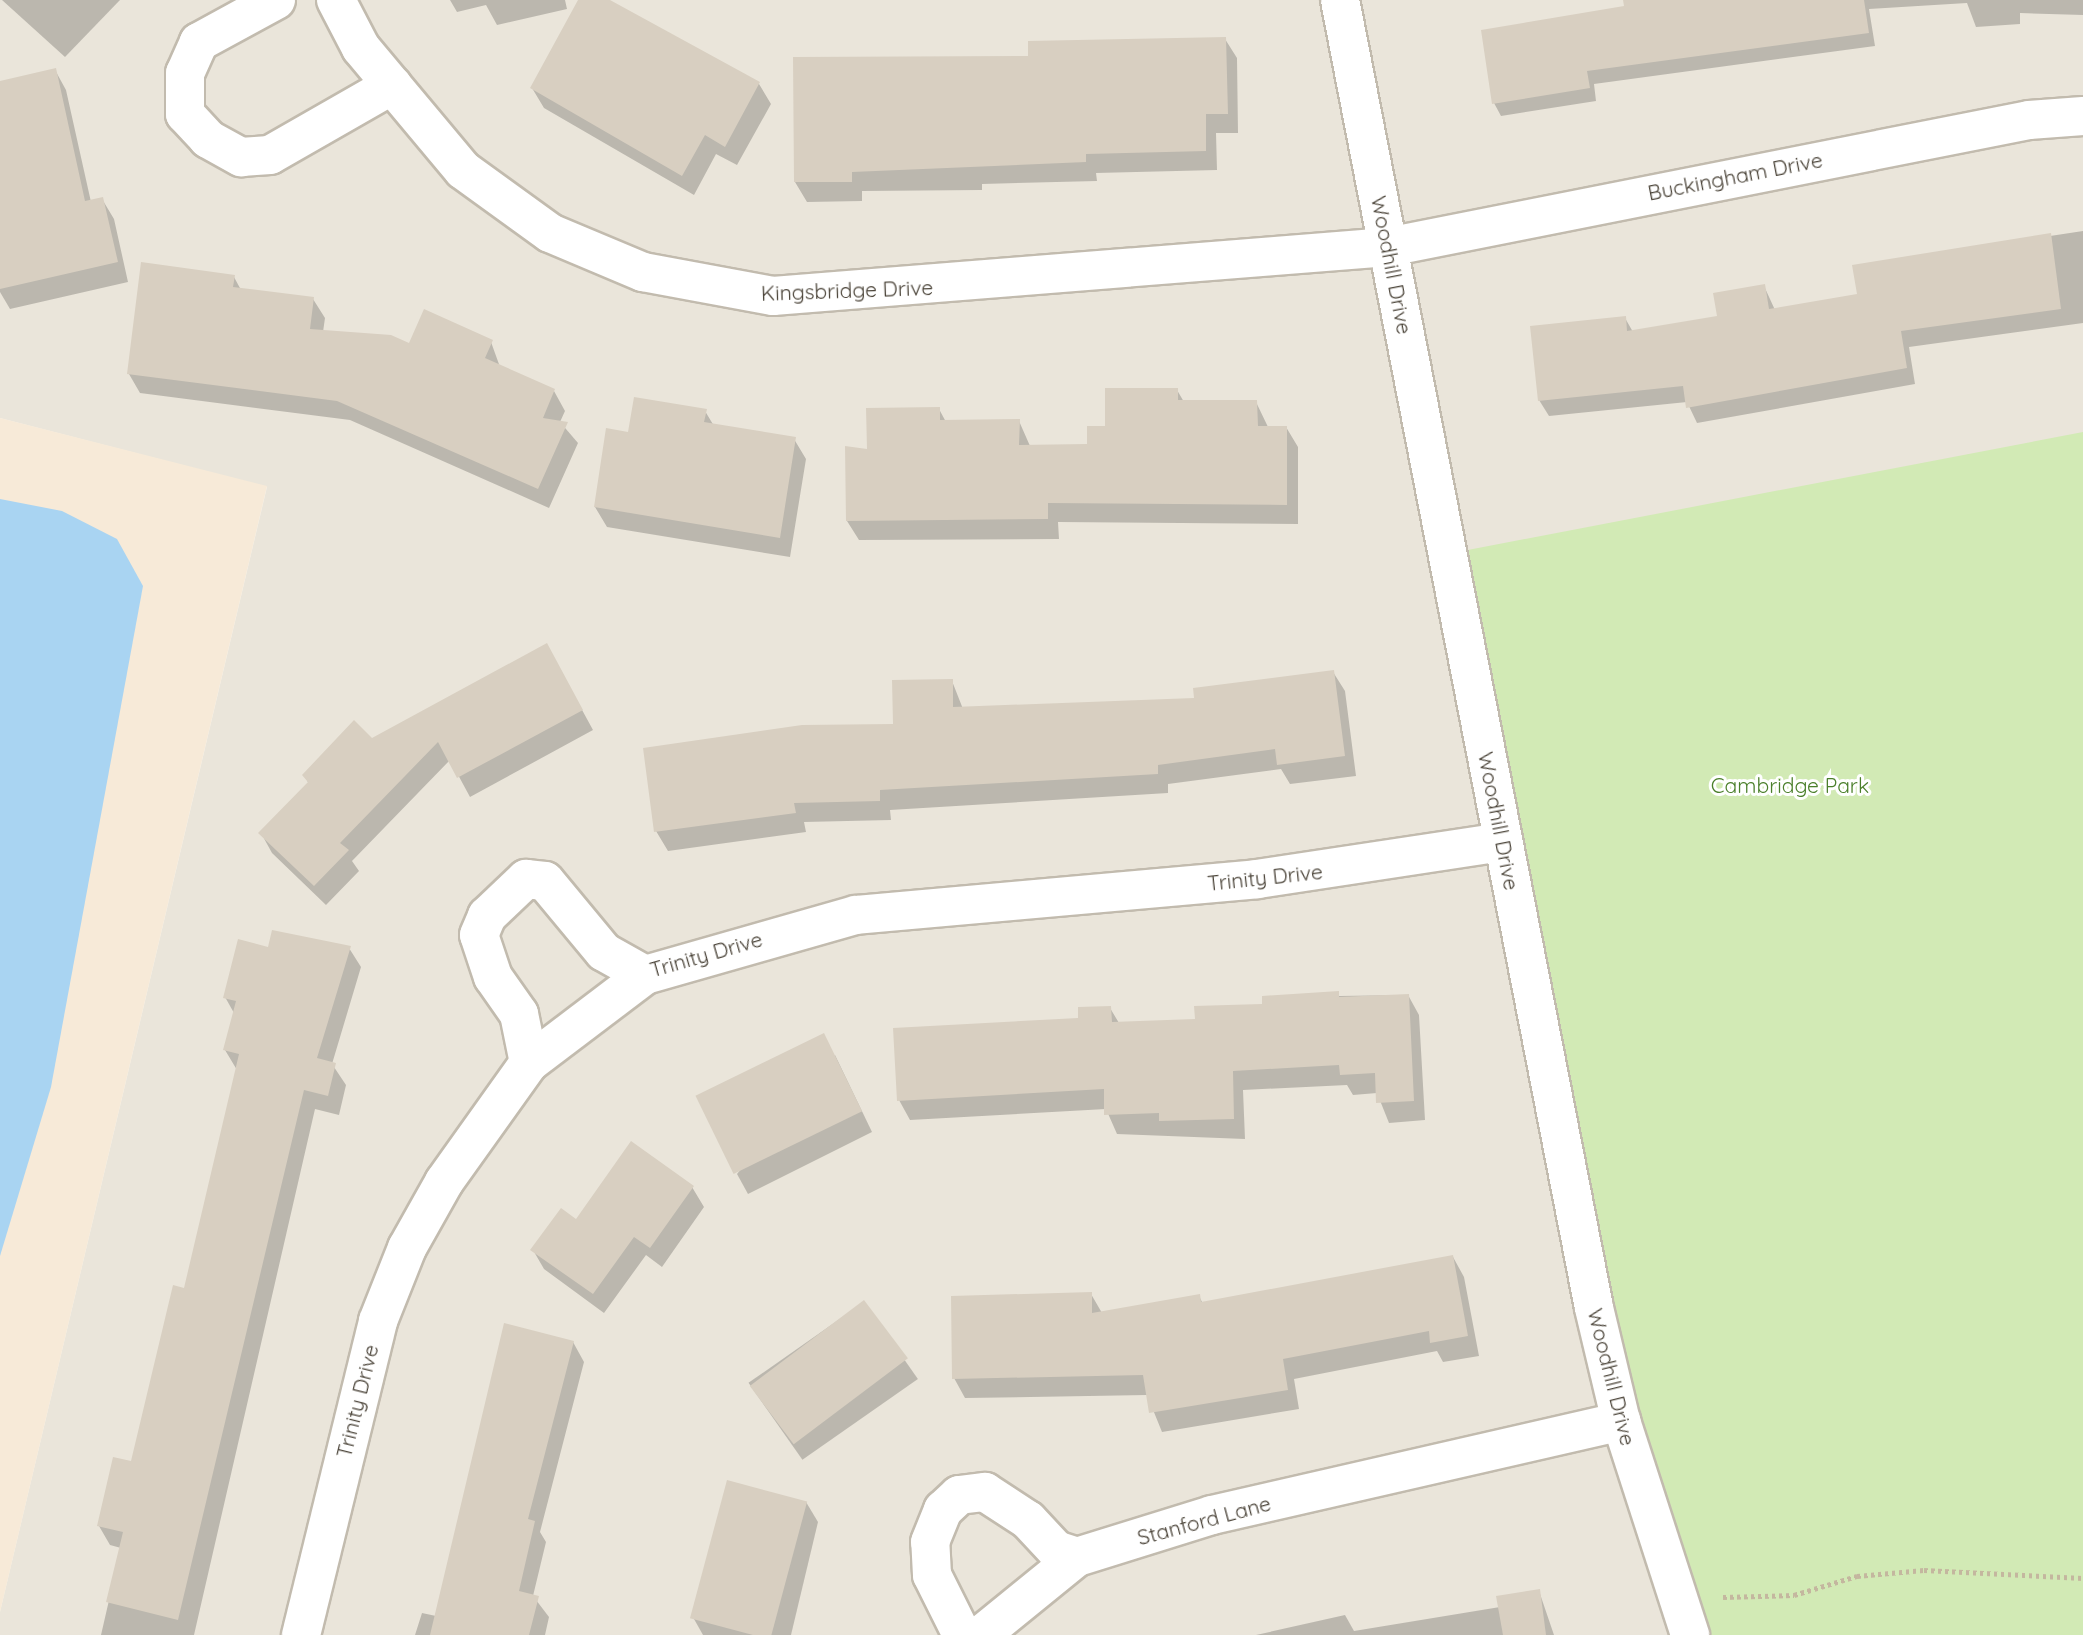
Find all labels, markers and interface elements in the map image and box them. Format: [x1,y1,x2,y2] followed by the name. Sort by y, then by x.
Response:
[1645,147,1825,205] street label: Buckingham Drive
[1366,194,1418,336] street label: Woodhill Drive
[760,274,934,306] street label: Kingsbridge Drive
[1473,750,1525,892] street label: Woodhill Drive
[1711,772,1869,798] park label: Cambridge Park
[1206,858,1324,896] street label: Trinity Drive
[647,926,765,982] street label: Trinity Drive
[1583,1306,1641,1448] street label: Woodhill Drive
[331,1342,383,1460] street label: Trinity Drive
[1134,1490,1274,1550] street label: Stanford Lane

